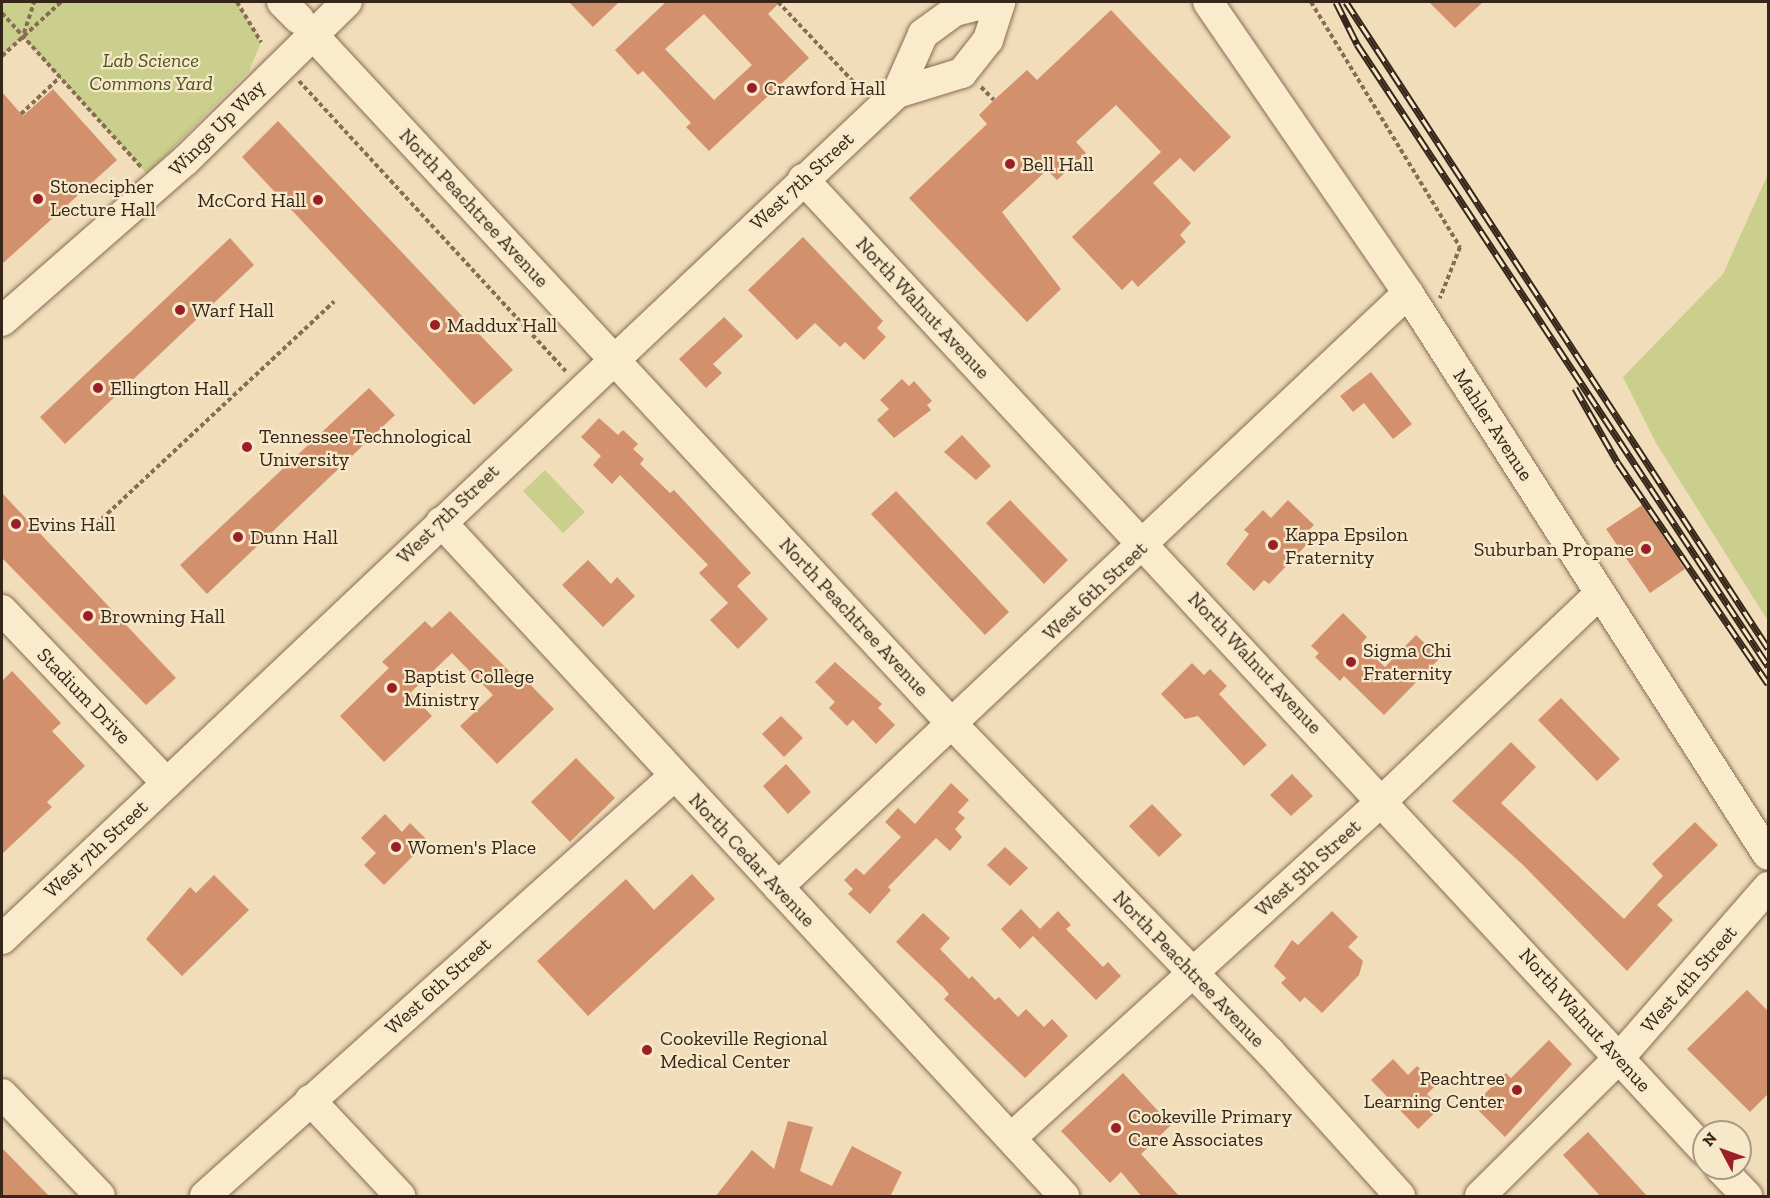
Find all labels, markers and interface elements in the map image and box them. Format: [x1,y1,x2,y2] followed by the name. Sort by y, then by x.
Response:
[89,49,213,96] park label: Lab Science Commons Yard
[164,75,270,181] street label: Wings Up Way
[764,76,886,100] place label: Crawford Hall
[745,81,759,95] marker: Crawford Hall
[394,123,554,293] street label: North Peachtree Avenue
[745,127,859,235] street label: West 7th Street
[1022,152,1094,176] place label: Bell Hall
[1003,157,1017,171] marker: Bell Hall
[50,175,156,222] place label: Stonecipher Lecture Hall
[197,188,306,212] place label: McCord Hall
[31,192,45,206] marker: Stonecipher Lecture Hall
[311,193,325,207] marker: McCord Hall
[850,231,996,385] street label: North Walnut Avenue
[192,298,274,322] place label: Warf Hall
[173,303,187,317] marker: Warf Hall
[447,313,557,337] place label: Maddux Hall
[428,318,442,332] marker: Maddux Hall
[1448,364,1538,486] street label: Mahler Avenue
[110,376,229,400] place label: Ellington Hall
[91,381,105,395] marker: Ellington Hall
[259,424,472,471] place label: Tennessee Technological University
[240,440,254,454] marker: Tennessee Technological University
[392,459,504,569] street label: West 7th Street
[28,512,115,536] place label: Evins Hall
[9,517,23,531] marker: Evins Hall
[1285,522,1408,569] place label: Kappa Epsilon Fraternity
[250,525,338,549] place label: Dunn Hall
[231,530,245,544] marker: Dunn Hall
[774,532,934,702] street label: North Peachtree Avenue
[1038,536,1152,646] street label: West 6th Street
[1474,537,1634,561] place label: Suburban Propane
[1266,538,1280,552] marker: Kappa Epsilon Fraternity
[1639,542,1653,556] marker: Suburban Propane
[1182,586,1328,740] street label: North Walnut Avenue
[100,604,225,628] place label: Browning Hall
[81,609,95,623] marker: Browning Hall
[1363,638,1452,685] place label: Sigma Chi Fraternity
[32,643,136,749] street label: Stadium Drive
[1344,655,1358,669] marker: Sigma Chi Fraternity
[404,664,534,711] place label: Baptist College Ministry
[385,681,399,695] marker: Baptist College Ministry
[683,788,821,932] street label: North Cedar Avenue
[39,795,153,903] street label: West 7th Street
[1250,814,1366,922] street label: West 5th Street
[408,835,536,859] place label: Women's Place
[389,840,403,854] marker: Women's Place
[1108,885,1270,1053] street label: North Peachtree Avenue
[1636,920,1742,1038] street label: West 4th Street
[380,932,496,1040] street label: West 6th Street
[1514,943,1656,1097] street label: North Walnut Avenue
[660,1026,828,1073] place label: Cookeville Regional Medical Center
[638,1041,656,1059] marker: Cookeville Regional Medical Center
[1364,1066,1505,1113] place label: Peachtree Learning Center
[1510,1083,1524,1097] marker: Peachtree Learning Center
[1128,1104,1292,1151] place label: Cookeville Primary Care Associates
[1692,1120,1752,1180] north arrow
[1109,1121,1123,1135] marker: Cookeville Primary Care Associates
[1698,1128,1721,1150] text: N

